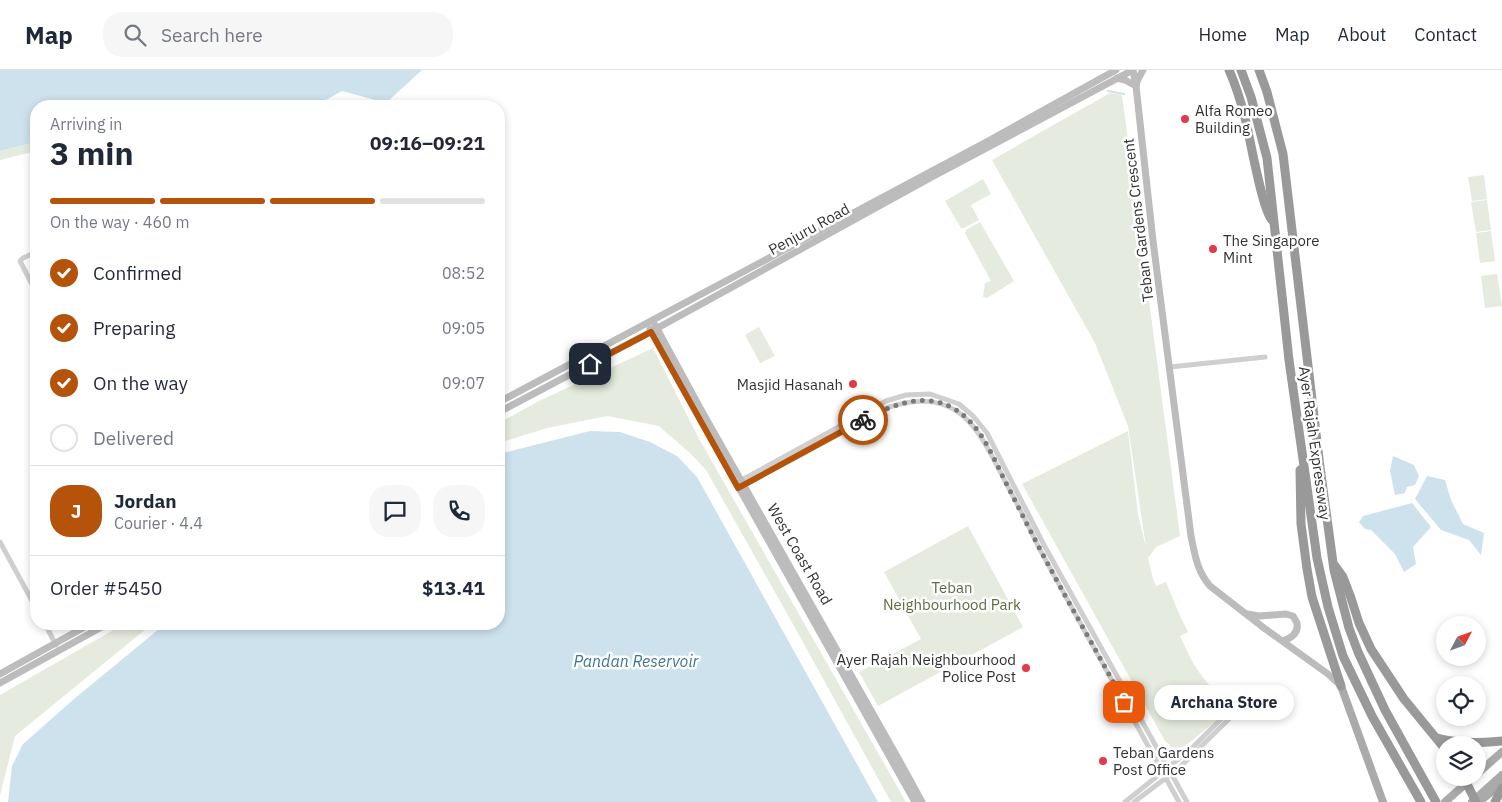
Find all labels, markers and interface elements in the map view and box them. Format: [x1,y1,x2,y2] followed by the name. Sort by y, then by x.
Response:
[103,12,453,57] search box
[25,19,73,51] text: Map
[121,21,149,49] icon: search
[161,23,263,47] text: Search here
[1199,23,1247,46] text: Home
[1275,23,1310,46] text: Map
[1338,23,1386,46] text: About
[1414,23,1477,46] text: Contact
[1195,101,1273,137] place label: Alfa Romeo Building
[1179,113,1191,125] marker: Alfa Romeo Building
[50,114,122,134] text: Arriving in
[370,131,485,155] text: 09:16–09:21
[50,132,134,174] text: 3 min
[1119,137,1157,303] street label: Teban Gardens Crescent
[765,199,853,259] street label: Penjuru Road
[50,212,189,232] text: On the way · 460 m
[1223,231,1320,267] place label: The Singapore Mint
[1207,243,1219,255] marker: The Singapore Mint
[50,259,78,287] icon: check
[93,261,182,285] text: Confirmed
[442,263,485,283] text: 08:52
[50,314,78,342] icon: check
[93,316,175,340] text: Preparing
[442,318,485,338] text: 09:05
[569,343,611,385] pin
[576,350,604,378] icon: home
[1295,365,1335,522] street label: Ayer Rajah Expressway
[50,369,78,397] icon: check
[93,371,188,395] text: On the way
[442,373,485,393] text: 09:07
[737,375,843,394] place label: Masjid Hasanah
[847,378,859,390] marker: Masjid Hasanah
[838,395,888,445] courier
[849,406,877,434] icon: bike
[93,426,174,450] text: Delivered
[369,485,421,537] button: chat
[433,485,485,537] button: phone
[114,489,177,513] text: Jordan
[71,499,81,523] text: J
[763,500,837,608] street label: West Coast Road
[114,513,203,533] text: Courier · 4.4
[50,576,162,600] text: Order #5450
[422,576,485,600] text: $13.41
[883,578,1021,614] park label: Teban Neighbourhood Park
[1436,616,1486,666] north arrow
[1436,616,1486,786] map controls
[836,650,1016,686] place label: Ayer Rajah Neighbourhood Police Post
[574,651,700,671] water label: Pandan Reservoir
[1020,662,1032,674] marker: Ayer Rajah Neighbourhood Police Post
[1436,676,1486,726] button: locate
[1103,681,1145,723] pin
[1154,684,1294,720] callout: Archana Store
[1110,688,1138,716] icon: bag
[1170,692,1278,712] text: Archana Store
[1436,736,1486,786] button: layers
[1113,743,1214,779] place label: Teban Gardens Post Office
[1097,755,1109,767] marker: Teban Gardens Post Office

